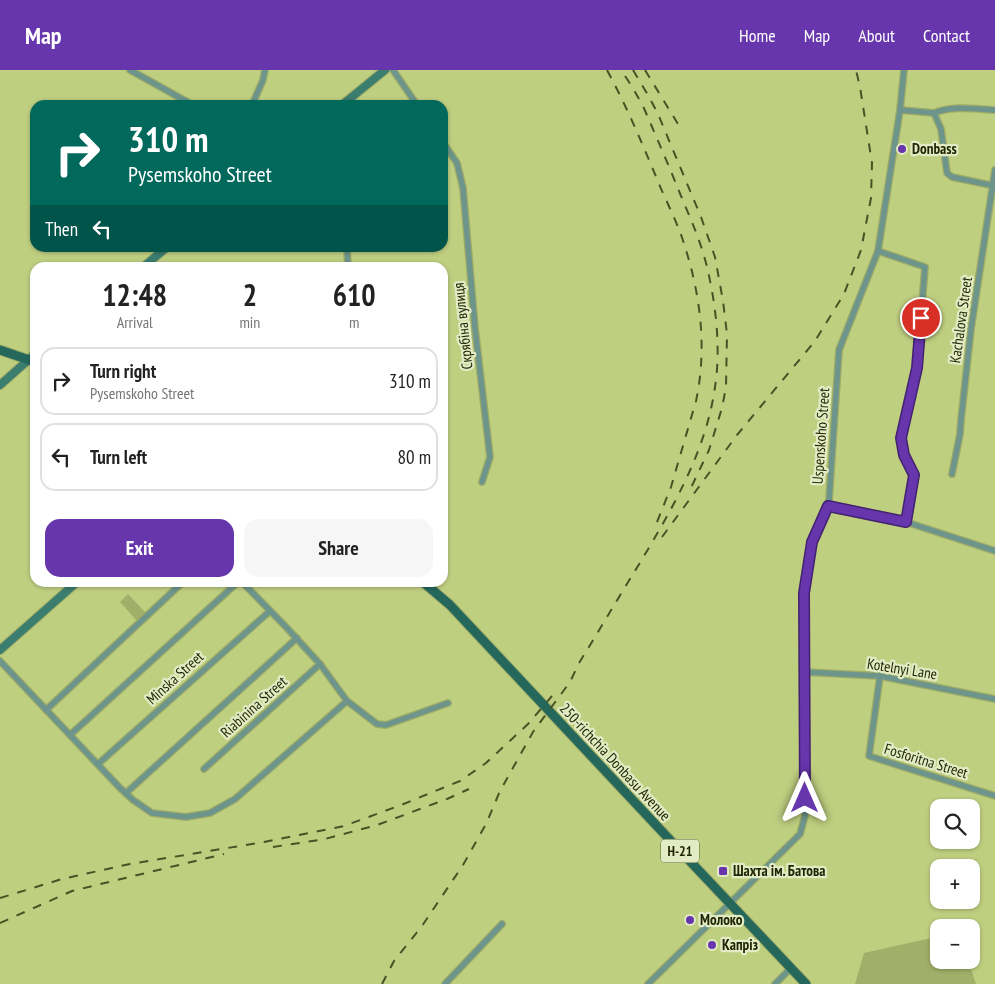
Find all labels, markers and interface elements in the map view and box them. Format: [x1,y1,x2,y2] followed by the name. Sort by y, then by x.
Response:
[25,20,62,51] text: Map
[739,24,776,47] text: Home
[804,24,830,47] text: Map
[858,24,895,47] text: About
[923,24,970,47] text: Contact
[128,116,209,162] text: 310 m
[45,120,110,185] icon: right
[912,139,957,158] place label: Donbass
[896,143,908,155] marker: Donbass
[128,160,272,188] text: Pysemskoho Street
[88,215,116,243] icon: left
[45,217,78,241] text: Then
[102,275,167,314] text: 12:48
[243,275,257,314] text: 2
[333,275,376,314] text: 610
[945,276,976,364] street label: Kachalova Street
[448,282,477,370] street label: Скрябіна вулиця
[900,297,942,339] pin
[907,304,935,332] icon: arrive
[117,312,153,332] text: Arrival
[239,312,260,332] text: min
[349,312,359,332] text: m
[90,359,156,383] text: Turn right
[47,367,75,395] icon: right
[389,369,431,393] text: 310 m
[90,383,195,403] text: Pysemskoho Street
[808,387,833,485] street label: Uspenskoho Street
[47,443,75,471] icon: left
[90,445,147,469] text: Turn left
[398,445,431,469] text: 80 m
[45,519,234,577] button: Exit
[244,519,433,577] button: Share
[142,647,207,708] street label: Minska Street
[866,654,938,683] street label: Kotelnyi Lane
[217,672,291,741] street label: Riabinina Street
[556,699,675,824] street label: 250-richchia Donbasu Avenue
[882,739,970,782] street label: Fosforitna Street
[778,771,830,823] position arrow
[930,799,980,969] map controls
[930,799,980,849] button: search
[661,839,699,862] road number: Н-21
[930,859,980,909] button: +
[733,861,825,880] place label: Шахта ім. Батова
[717,865,729,877] marker: Шахта ім. Батова
[700,910,743,929] place label: Молоко
[684,914,696,926] marker: Молоко
[930,919,980,969] button: −
[722,935,758,954] place label: Капріз
[706,939,718,951] marker: Капріз

